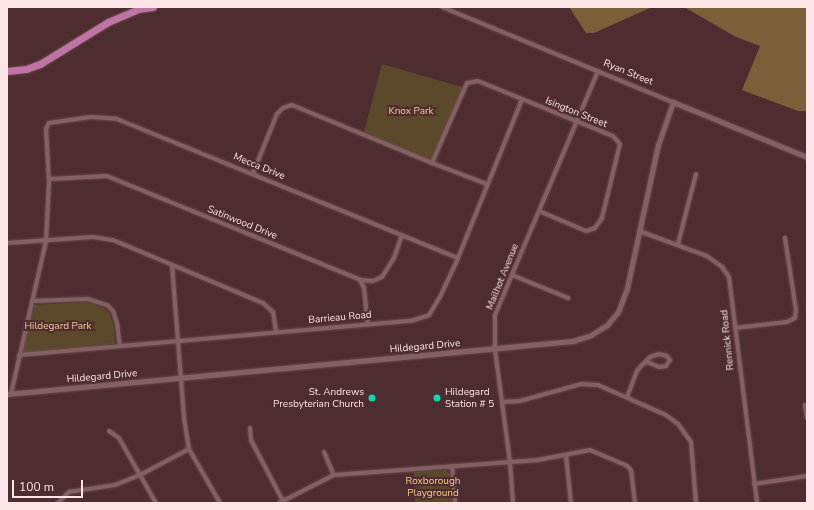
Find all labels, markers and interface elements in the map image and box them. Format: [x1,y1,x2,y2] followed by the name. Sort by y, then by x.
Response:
[601,58,655,88] street label: Ryan Street
[543,95,609,131] street label: Isington Street
[388,106,434,118] park label: Knox Park
[231,151,287,183] street label: Mecca Drive
[205,203,279,243] street label: Satinwood Drive
[484,242,522,312] street label: Mailhot Avenue
[308,309,372,327] street label: Barrieau Road
[719,309,737,371] street label: Rennick Road
[24,321,92,333] park label: Hildegard Park
[389,338,461,356] street label: Hildegard Drive
[66,368,138,386] street label: Hildegard Drive
[273,386,364,410] place label: St. Andrews Presbyterian Church
[445,386,494,410] place label: Hildegard Station # 5
[367,393,377,403] marker: St. Andrews Presbyterian Church
[432,393,442,403] marker: Hildegard Station # 5
[14,472,85,498] scale bar
[406,475,460,498] park label: Roxborough Playground
[19,479,54,495] text: 100 m

